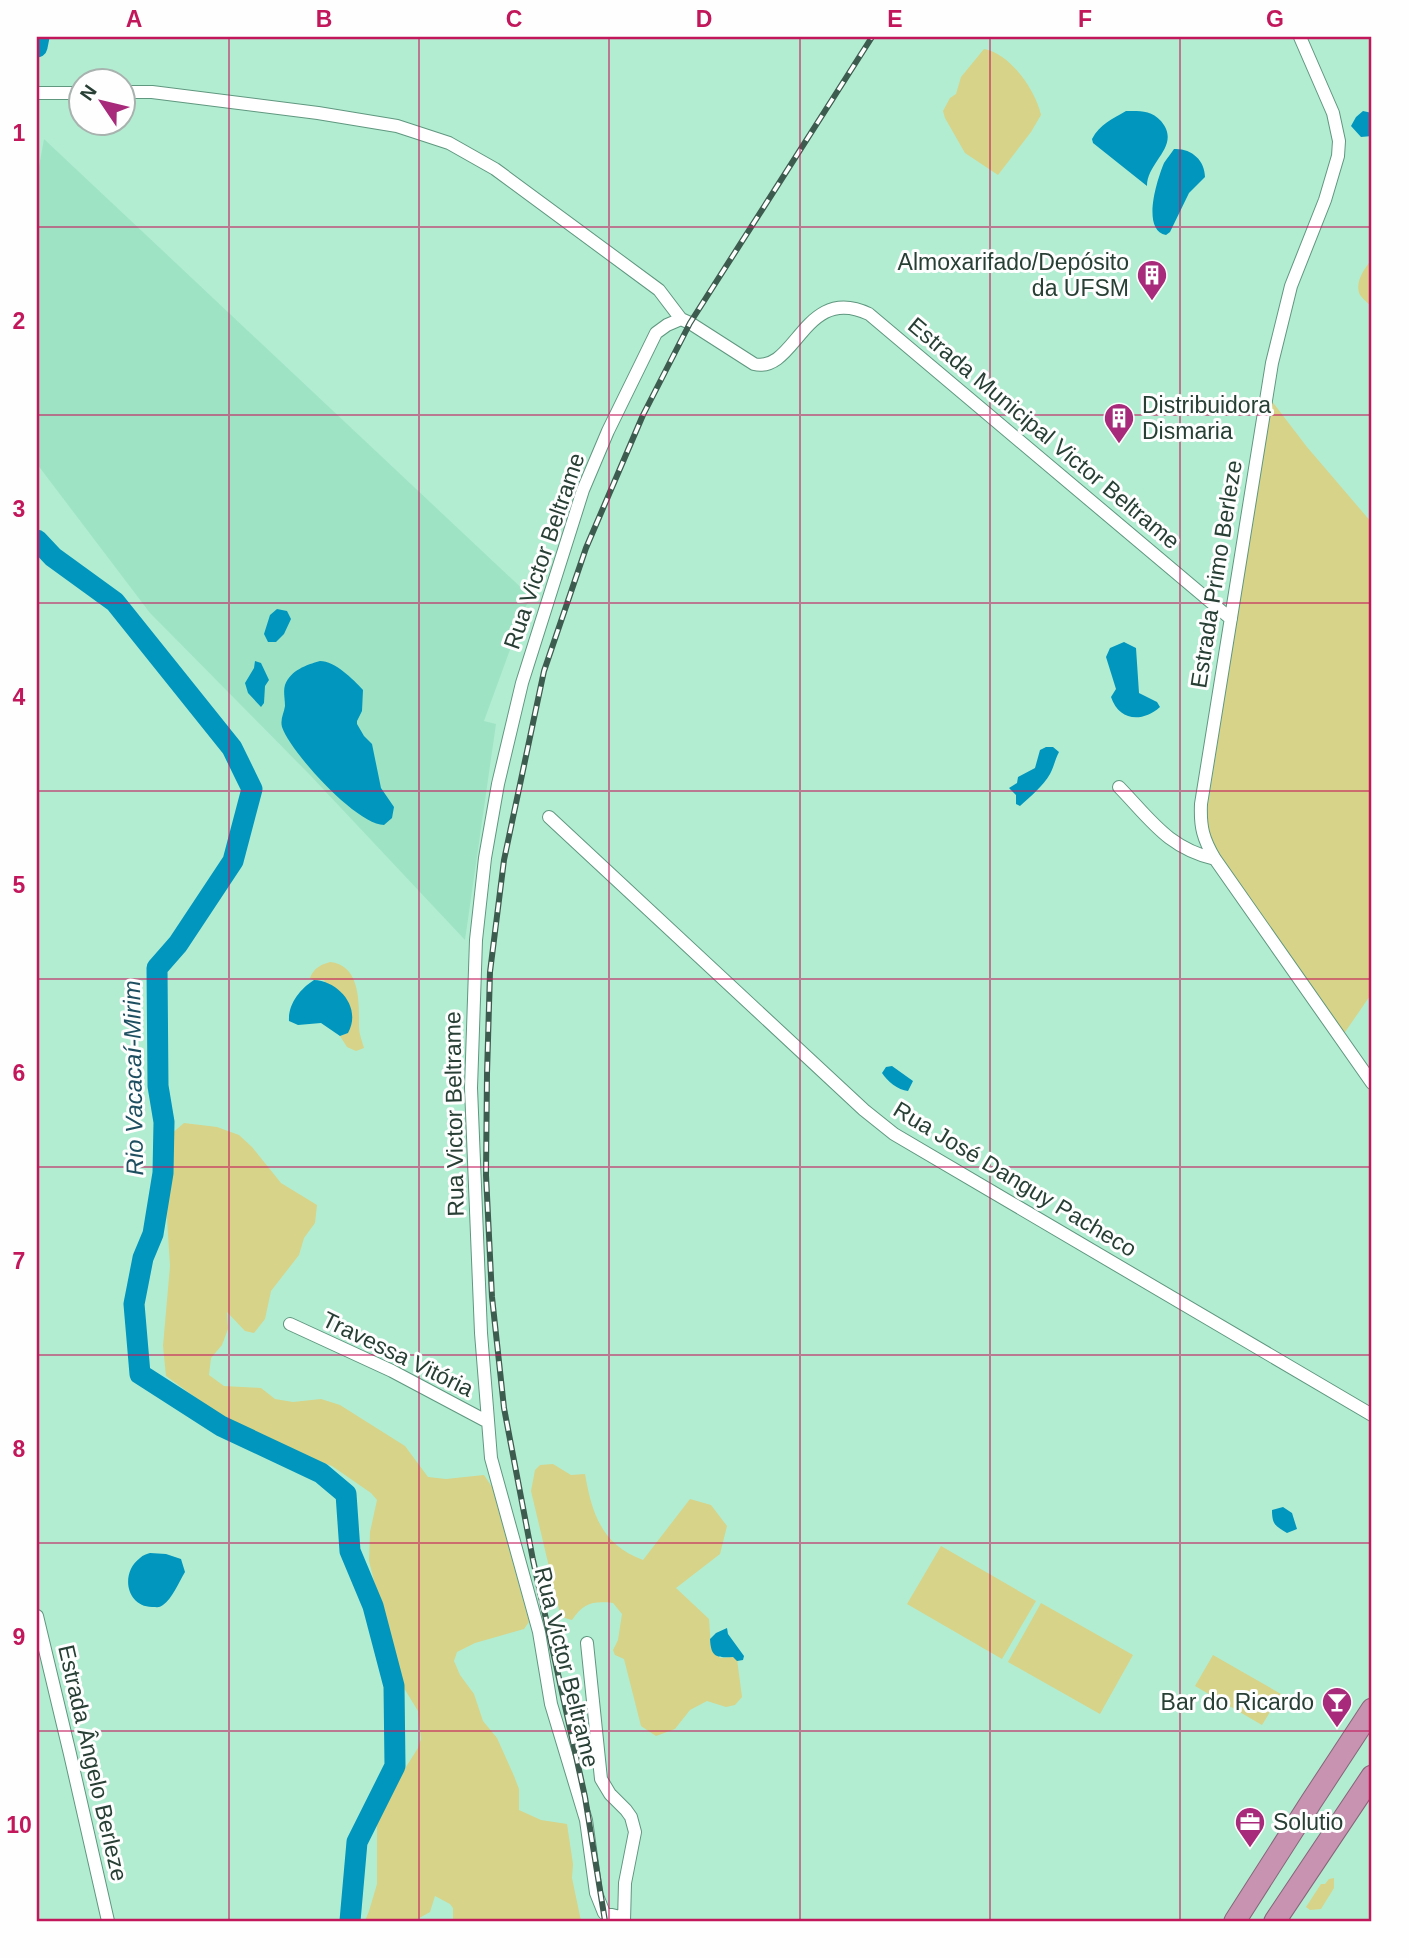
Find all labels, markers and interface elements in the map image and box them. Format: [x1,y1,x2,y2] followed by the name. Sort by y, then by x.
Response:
[126,6,142,32] text: A
[316,6,332,32] text: B
[506,6,522,32] text: C
[696,6,712,32] text: D
[887,6,903,32] text: E
[1078,6,1092,32] text: F
[1266,6,1284,32] text: G
[66,66,136,136] north arrow
[76,81,101,104] text: N
[13,120,26,146] text: 1
[898,249,1129,301] place label: Almoxarifado/Depósito da UFSM
[1135,258,1169,302] building icon: Almoxarifado/Depósito da UFSM
[13,308,25,334] text: 2
[903,312,1185,554] street label: Estrada Municipal Victor Beltrame
[1142,392,1271,444] place label: Distribuidora Dismaria
[1102,401,1136,445] building icon: Distribuidora Dismaria
[498,450,590,652] street label: Rua Victor Beltrame
[1185,458,1247,690] street label: Estrada Primo Berleze
[13,496,25,522] text: 3
[13,684,26,710] text: 4
[13,872,26,898] text: 5
[118,980,148,1176] water label: Rio Vacacaí-Mirim
[439,1011,469,1217] street label: Rua Victor Beltrame
[13,1060,25,1086] text: 6
[889,1096,1141,1262] street label: Rua José Danguy Pacheco
[13,1248,25,1274] text: 7
[318,1306,478,1402] street label: Travessa Vitória
[13,1436,26,1462] text: 8
[530,1564,604,1770] street label: Rua Victor Beltrame
[13,1624,25,1650] text: 9
[53,1642,133,1884] street label: Estrada Ângelo Berleze
[1320,1685,1354,1729] bar icon: Bar do Ricardo
[1161,1689,1314,1715] place label: Bar do Ricardo
[1233,1805,1267,1849] office icon: Solutio
[1273,1809,1343,1835] place label: Solutio
[6,1812,32,1838] text: 10

